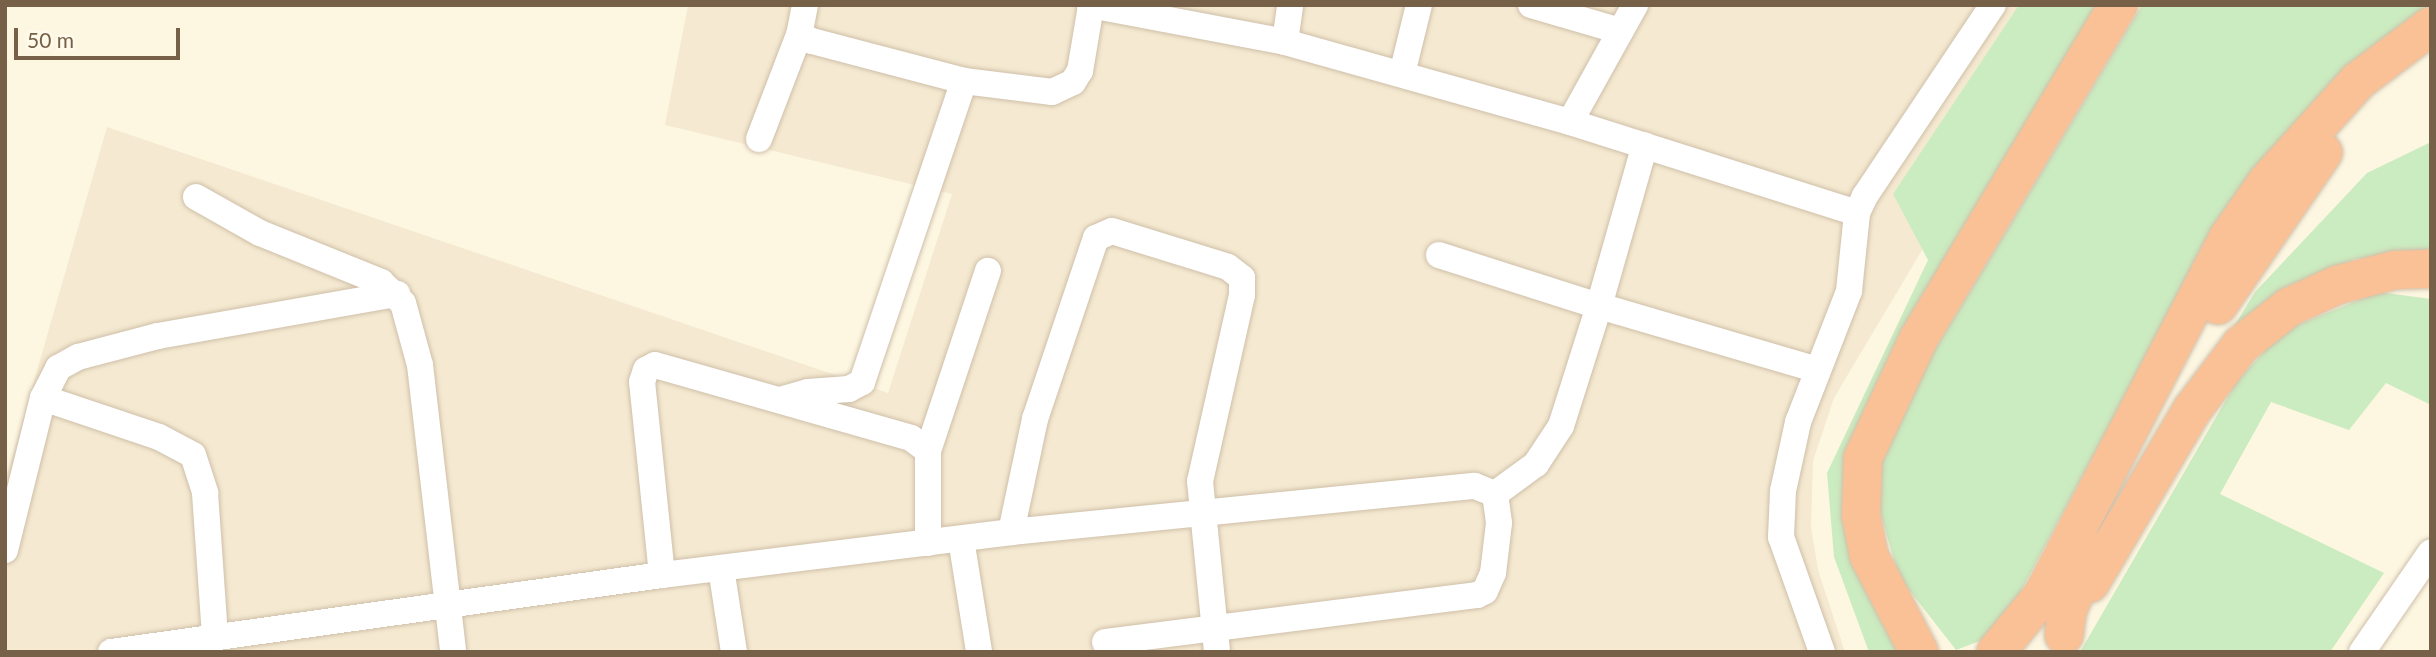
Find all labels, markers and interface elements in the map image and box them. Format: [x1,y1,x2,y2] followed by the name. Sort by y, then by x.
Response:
[18,14,184,58] scale bar
[27,27,74,52] text: 50 m

